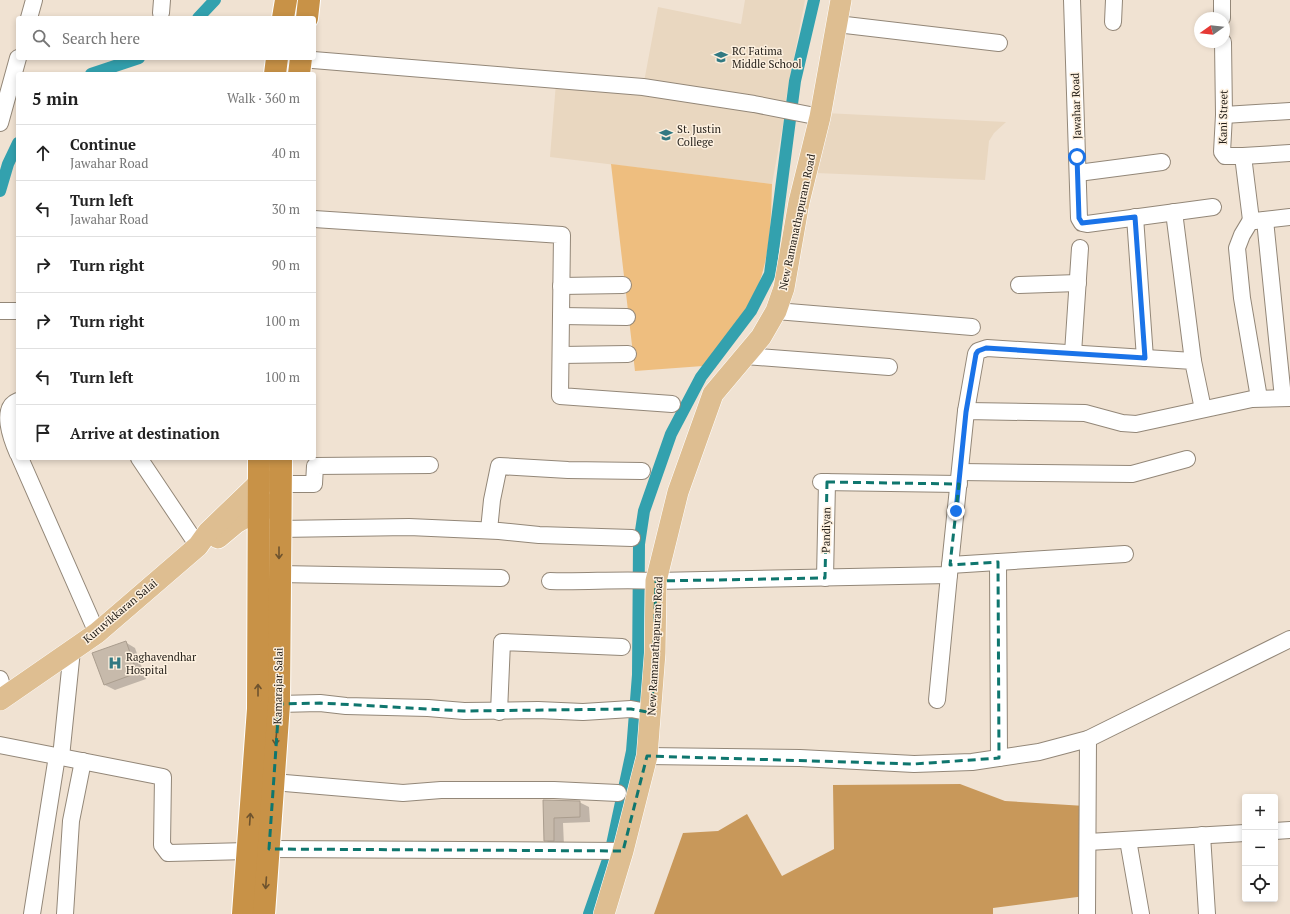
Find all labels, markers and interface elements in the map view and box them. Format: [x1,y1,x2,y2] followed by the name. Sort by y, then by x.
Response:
[1194,12,1230,48] north arrow
[16,16,316,60] search box
[30,27,52,49] icon: search
[62,28,140,48] text: Search here
[732,44,802,71] place label: RC Fatima Middle School
[713,49,729,65] school or university icon: RC Fatima Middle School
[1068,73,1084,139] street label: Jawahar Road
[32,87,79,110] text: 5 min
[227,89,300,107] text: Walk · 360 m
[1216,90,1230,144] street label: Kani Street
[677,122,721,149] place label: St. Justin College
[658,127,674,143] school or university icon: St. Justin College
[70,134,136,154] text: Continue
[32,142,54,164] icon: ahead
[272,144,300,162] text: 40 m
[1068,148,1086,166] route start
[776,153,818,291] street label: New Ramanathapuram Road
[70,154,148,172] text: Jawahar Road
[70,190,134,210] text: Turn left
[32,198,54,220] icon: left
[272,200,300,218] text: 30 m
[70,210,148,228] text: Jawahar Road
[32,254,54,276] icon: right
[70,255,145,275] text: Turn right
[272,256,300,274] text: 90 m
[32,310,54,332] icon: right
[70,311,145,331] text: Turn right
[265,312,300,330] text: 100 m
[32,366,54,388] icon: left
[70,367,134,387] text: Turn left
[265,368,300,386] text: 100 m
[32,422,54,444] icon: arrive
[70,423,220,443] text: Arrive at destination
[947,502,965,520] route end
[819,507,833,553] street label: Pandiyan
[275,546,283,559] one-way arrow
[80,576,160,646] street label: Kuruvikkaran Salai
[644,576,666,716] street label: New Ramanathapuram Road
[270,648,286,724] street label: Kamarajar Salai
[126,650,197,677] place label: Raghavendhar Hospital
[107,655,123,671] hospital icon: Raghavendhar Hospital
[254,684,262,697] one-way arrow
[273,732,280,745] one-way arrow
[1242,794,1278,902] map controls
[1242,794,1278,830] button: +
[246,813,254,826] one-way arrow
[1242,830,1278,866] button: −
[1242,866,1278,902] button: locate
[263,876,270,889] one-way arrow

